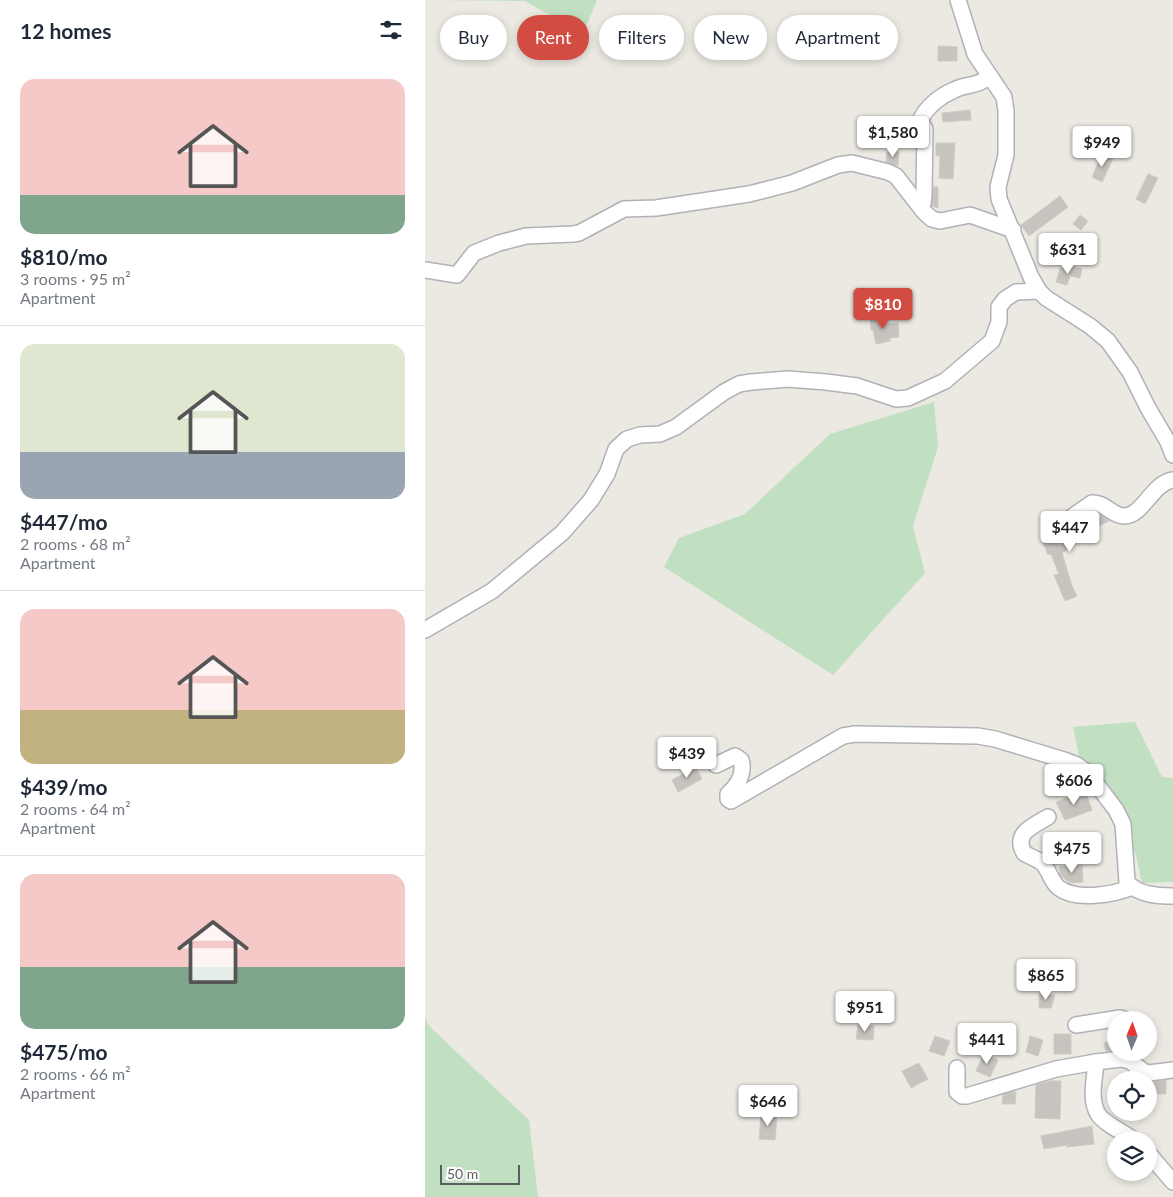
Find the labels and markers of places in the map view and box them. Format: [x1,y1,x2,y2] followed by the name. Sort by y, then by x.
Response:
[852,116,934,158] pin: $1,580
[1072,126,1132,168] pin: $949
[1038,232,1098,275] pin: $631
[853,288,913,330] pin: $810
[1040,510,1100,553] pin: $447
[657,736,717,779] pin: $439
[1044,764,1104,806] pin: $606
[1042,832,1102,874] pin: $475
[1016,958,1076,1001] pin: $865
[835,990,895,1033] pin: $951
[957,1022,1017,1065] pin: $441
[738,1084,798,1127] pin: $646

